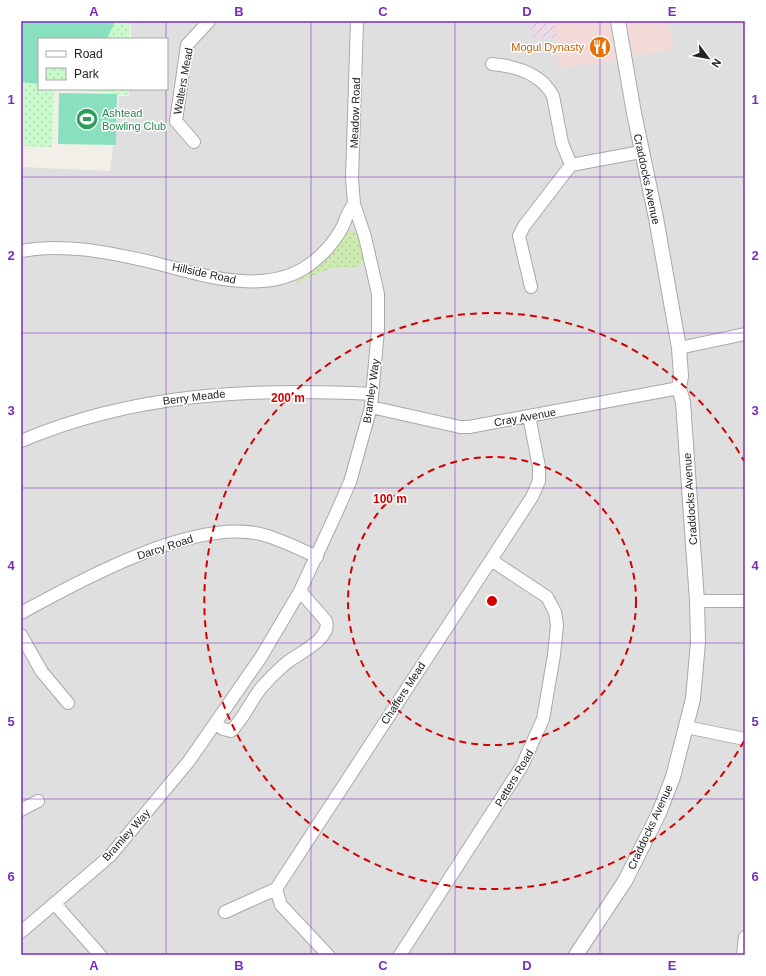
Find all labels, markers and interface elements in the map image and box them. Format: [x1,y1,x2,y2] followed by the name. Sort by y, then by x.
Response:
[89,4,99,19] text: A
[234,4,244,19] text: B
[378,4,388,19] text: C
[522,4,532,19] text: D
[668,4,677,19] text: E
[587,34,613,60] restaurant icon: Mogul Dynasty
[38,38,168,90] legend
[688,38,728,78] north arrow
[511,41,584,53] place label: Mogul Dynasty
[74,47,103,61] text: Road
[171,47,195,115] street label: Walters Mead
[709,57,724,70] text: N
[74,67,100,81] text: Park
[348,77,362,149] street label: Meadow Road
[7,92,15,107] text: 1
[751,92,759,107] text: 1
[74,106,100,132] sports icon: Ashtead Bowling Club
[102,107,166,132] place label: Ashtead Bowling Club
[632,133,662,225] street label: Craddocks Avenue
[7,248,15,263] text: 2
[751,248,759,263] text: 2
[171,260,237,286] street label: Hillside Road
[361,357,382,424] street label: Bramley Way
[162,387,226,407] street label: Berry Meade
[271,391,305,405] text: 200 m
[7,403,15,418] text: 3
[751,403,759,418] text: 3
[493,406,557,428] street label: Cray Avenue
[681,453,699,545] street label: Craddocks Avenue
[373,492,407,506] text: 100 m
[136,532,194,562] street label: Darcy Road
[7,558,15,573] text: 4
[751,558,759,573] text: 4
[485,594,499,608] centre of rings
[378,660,428,726] street label: Chaffers Mead
[7,714,15,729] text: 5
[751,714,759,729] text: 5
[492,747,536,809] street label: Petters Road
[625,783,675,871] street label: Craddocks Avenue
[100,806,153,863] street label: Bramley Way
[7,869,15,884] text: 6
[751,869,759,884] text: 6
[89,958,99,973] text: A
[234,958,244,973] text: B
[378,958,388,973] text: C
[522,958,532,973] text: D
[668,958,677,973] text: E

